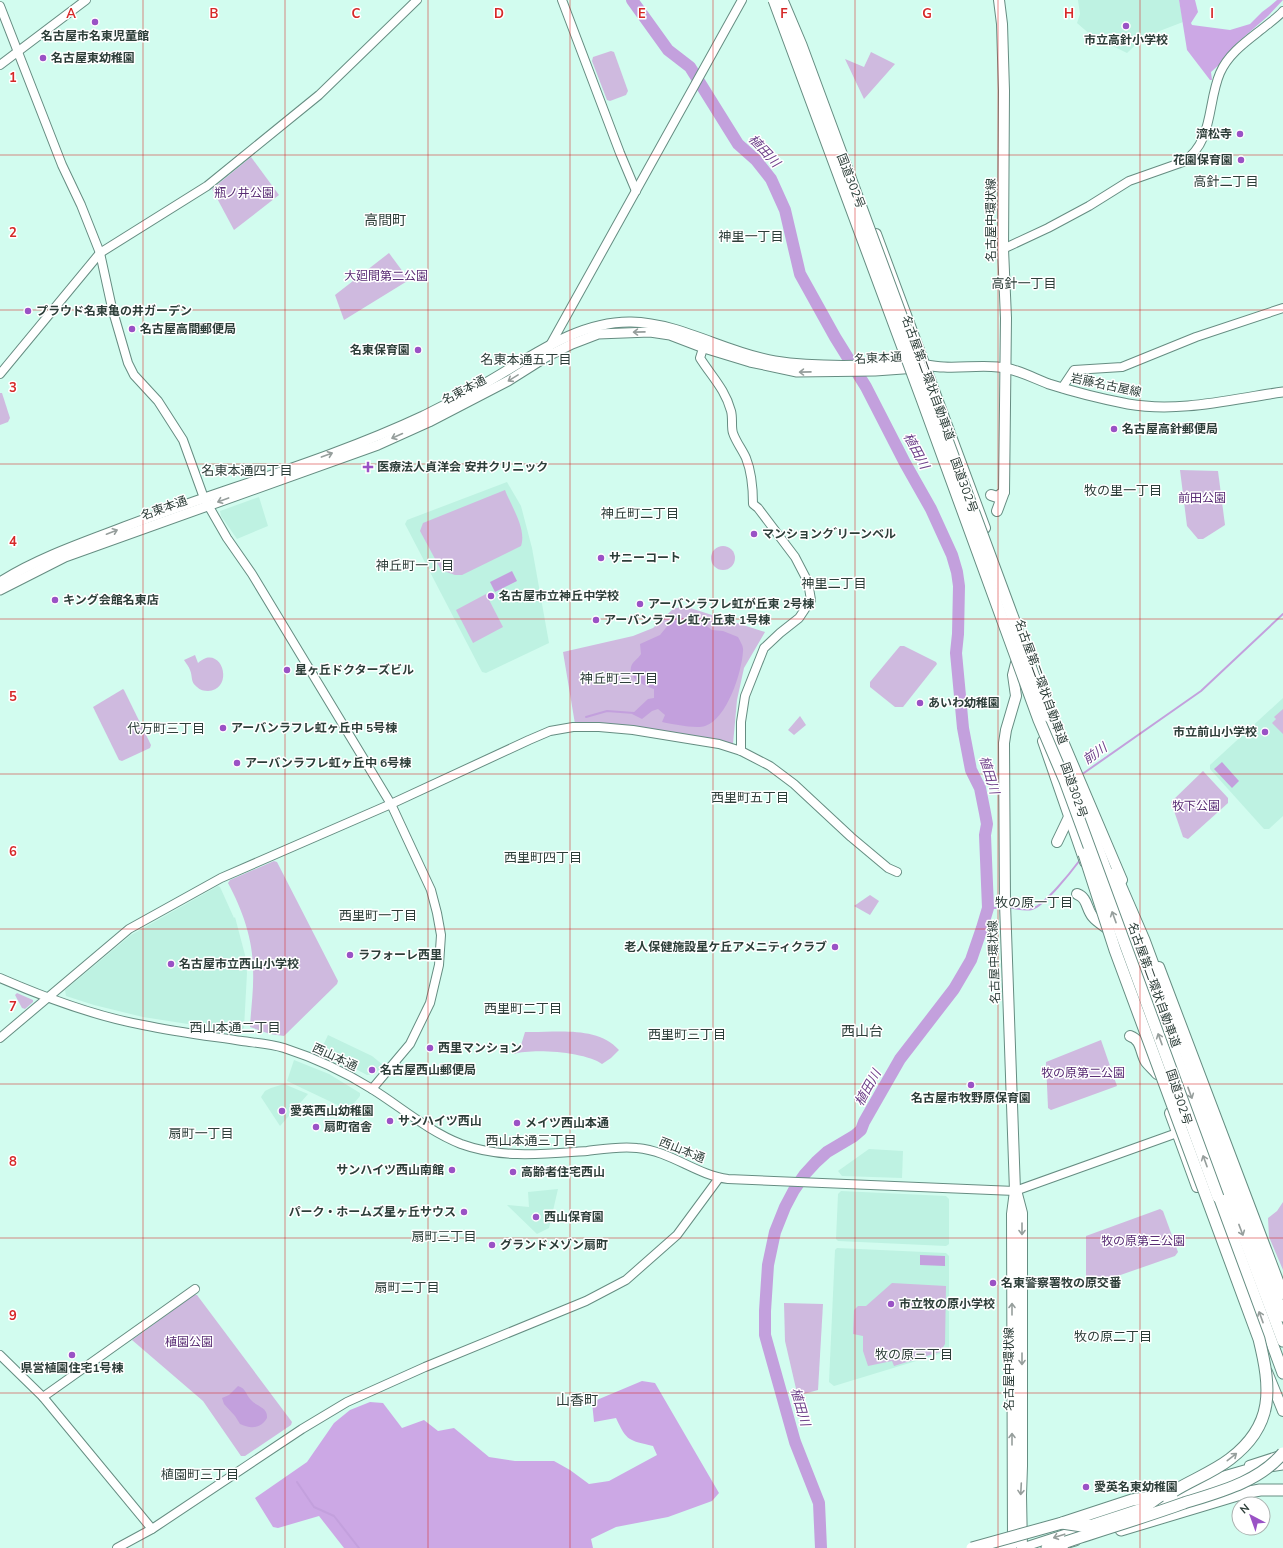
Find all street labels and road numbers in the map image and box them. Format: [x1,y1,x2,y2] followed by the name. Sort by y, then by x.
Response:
[833,151,869,211] street label: 国道302号
[983,178,999,262] street label: 名古屋中環状線
[898,313,958,443] street label: 名古屋第二環状自動車道
[854,349,902,367] street label: 名東本通
[1069,370,1143,400] street label: 岩藤名古屋線
[439,372,489,408] street label: 名東本通
[947,455,981,515] street label: 国道302号
[139,492,189,524] street label: 名東本通
[1011,617,1071,747] street label: 名古屋第二環状自動車道
[1057,760,1091,820] street label: 国道302号
[985,920,1003,1004] street label: 名古屋中環状線
[1124,920,1184,1050] street label: 名古屋第二環状自動車道
[310,1040,360,1074] street label: 西山本通
[1162,1067,1196,1127] street label: 国道302号
[657,1134,707,1166] street label: 西山本通
[1001,1327,1017,1411] street label: 名古屋中環状線

